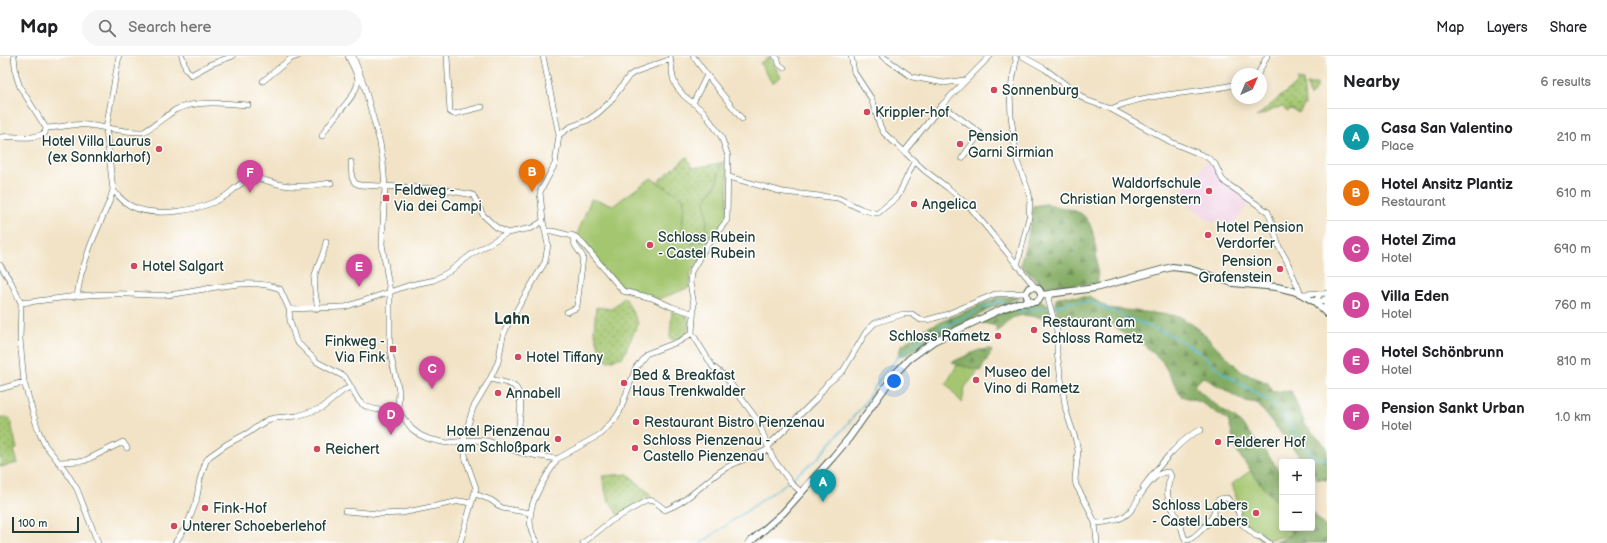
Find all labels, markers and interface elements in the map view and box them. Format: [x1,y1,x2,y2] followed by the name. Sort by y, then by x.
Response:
[82,10,362,46] search box
[20,16,58,39] text: Map
[96,17,118,39] icon: search
[128,18,211,37] text: Search here
[1436,19,1464,36] text: Map
[1486,19,1528,36] text: Layers
[1550,19,1587,36] text: Share
[1231,68,1267,104] north arrow
[1343,72,1400,92] text: Nearby
[1541,74,1591,90] text: 6 results
[1002,82,1079,99] place label: Sonnenburg
[989,85,999,95] marker: Sonnenburg
[875,104,950,121] place label: Krippler-hof
[862,107,872,117] marker: Krippler-hof
[1381,119,1513,138] text: Casa San Valentino
[968,128,1054,161] place label: Pension Garni Sirmian
[1352,129,1360,145] text: A
[1557,129,1591,145] text: 210 m
[41,133,151,166] place label: Hotel Villa Laurus (ex Sonnklarhof)
[1381,138,1414,154] text: Place
[955,139,965,149] marker: Pension Garni Sirmian
[154,144,164,154] marker: Hotel Villa Laurus (ex Sonnklarhof)
[519,159,545,192] pin: B
[237,160,263,193] pin: F
[1060,175,1201,208] place label: Waldorfschule Christian Morgenstern
[1381,175,1513,194] text: Hotel Ansitz Plantiz
[394,182,482,215] place label: Feldweg - Via dei Campi
[1351,185,1361,201] text: B
[1556,185,1591,201] text: 610 m
[1204,186,1214,196] marker: Waldorfschule Christian Morgenstern
[381,193,391,203] marker: Feldweg - Via dei Campi
[1381,194,1446,210] text: Restaurant
[922,196,977,213] place label: Angelica
[909,199,919,209] marker: Angelica
[1216,219,1304,252] place label: Hotel Pension Verdorfer
[658,229,755,262] place label: Schloss Rubein - Castel Rubein
[1203,230,1213,240] marker: Hotel Pension Verdorfer
[1381,231,1456,250] text: Hotel Zima
[645,240,655,250] marker: Schloss Rubein - Castel Rubein
[1351,241,1361,257] text: C
[1554,241,1591,257] text: 690 m
[1381,250,1412,266] text: Hotel
[1199,253,1272,286] place label: Pension Grafenstein
[346,254,372,287] pin: E
[142,258,224,275] place label: Hotel Salgart
[129,261,139,271] marker: Hotel Salgart
[1275,264,1285,274] marker: Pension Grafenstein
[1381,287,1449,306] text: Villa Eden
[1351,297,1361,313] text: D
[1555,297,1591,313] text: 760 m
[1381,306,1412,322] text: Hotel
[494,310,530,329] district label: Lahn
[1042,314,1143,347] place label: Restaurant am Schloss Rametz
[1029,325,1039,335] marker: Restaurant am Schloss Rametz
[889,328,990,345] place label: Schloss Rametz
[993,331,1003,341] marker: Schloss Rametz
[325,333,385,366] place label: Finkweg - Via Fink
[1381,343,1504,362] text: Hotel Schönbrunn
[388,344,398,354] marker: Finkweg - Via Fink
[526,349,604,366] place label: Hotel Tiffany
[513,352,523,362] marker: Hotel Tiffany
[1352,353,1360,369] text: E
[1556,353,1591,369] text: 810 m
[419,356,445,389] pin: C
[1381,362,1412,378] text: Hotel
[984,364,1080,397] place label: Museo del Vino di Rametz
[632,367,746,400] place label: Bed & Breakfast Haus Trenkwalder
[884,371,904,391] your location
[971,375,981,385] marker: Museo del Vino di Rametz
[619,378,629,388] marker: Bed & Breakfast Haus Trenkwalder
[506,385,561,402] place label: Annabell
[493,388,503,398] marker: Annabell
[1381,399,1525,418] text: Pension Sankt Urban
[378,402,404,435] pin: D
[1352,409,1360,425] text: F
[1555,409,1591,425] text: 1.0 km
[644,414,825,431] place label: Restaurant Bistro Pienzenau
[631,417,641,427] marker: Restaurant Bistro Pienzenau
[1381,418,1412,434] text: Hotel
[446,423,550,456] place label: Hotel Pienzenau am Schloßpark
[643,432,770,465] place label: Schloss Pienzenau - Castello Pienzenau
[553,434,563,444] marker: Hotel Pienzenau am Schloßpark
[1226,434,1307,451] place label: Felderer Hof
[1213,437,1223,447] marker: Felderer Hof
[325,441,380,458] place label: Reichert
[630,443,640,453] marker: Schloss Pienzenau - Castello Pienzenau
[312,444,322,454] marker: Reichert
[1279,459,1315,531] map controls
[1279,459,1315,495] button: +
[810,469,836,502] pin: A
[1279,495,1315,531] button: −
[1152,497,1248,530] place label: Schloss Labers - Castel Labers
[213,500,268,517] place label: Fink-Hof
[200,503,210,513] marker: Fink-Hof
[1251,508,1261,518] marker: Schloss Labers - Castel Labers
[12,515,79,534] scale bar
[18,517,47,530] text: 100 m
[182,518,327,535] place label: Unterer Schoeberlehof
[169,521,179,531] marker: Unterer Schoeberlehof

